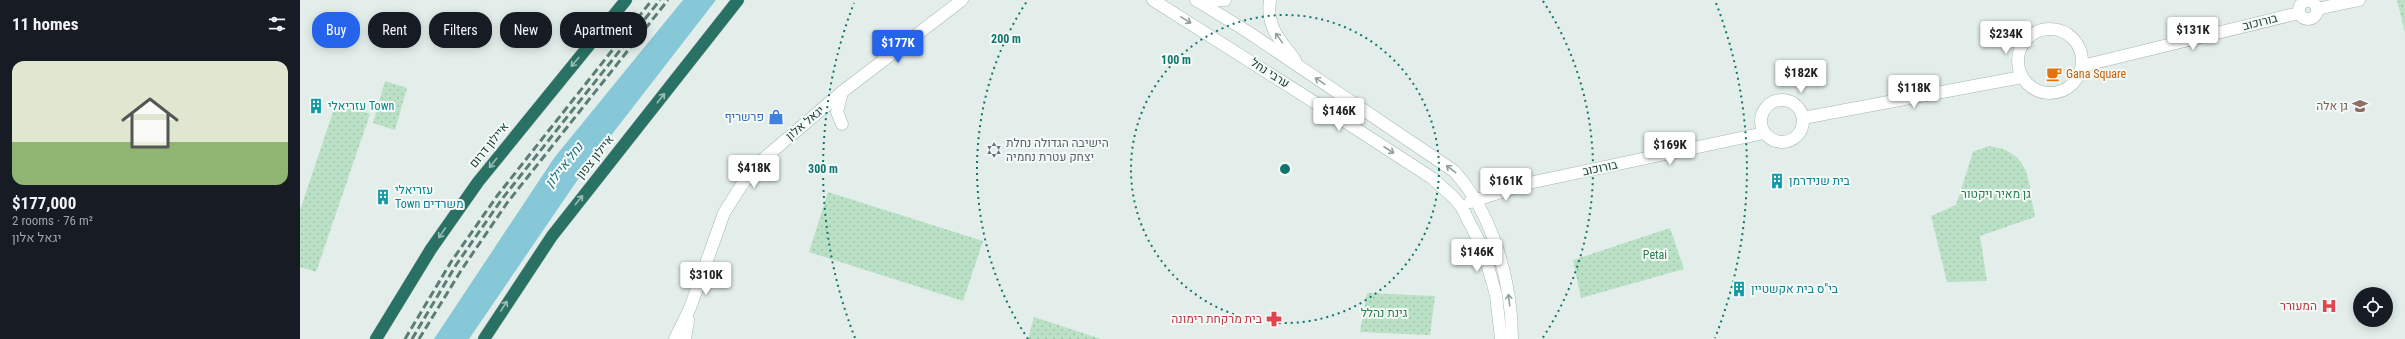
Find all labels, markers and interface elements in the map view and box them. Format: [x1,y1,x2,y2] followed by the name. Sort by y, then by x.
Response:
[2241,11,2280,33] street label: בורוכוב
[312,12,360,48] chip: Buy
[368,12,421,48] chip: Rent
[429,12,492,48] chip: Filters
[500,12,552,48] chip: New
[560,12,647,48] chip: Apartment
[266,13,288,35] icon: filters
[12,14,78,34] text: 11 homes
[1180,17,1192,25] one-way arrow
[2165,17,2221,51] pin: $131K
[1978,21,2034,55] pin: $234K
[2176,22,2210,37] text: $131K
[1989,26,2023,41] text: $234K
[870,30,926,64] pin: $177K
[991,32,1021,46] text: 200 m
[1275,32,1283,43] one-way arrow
[881,35,915,50] text: $177K
[1161,53,1191,67] text: 100 m
[1248,55,1292,91] street label: ערבי נחל
[570,57,579,68] one-way arrow
[1773,60,1829,94] pin: $182K
[1784,65,1818,80] text: $182K
[2045,65,2063,83] cafe icon: Gana Square
[2066,67,2126,81] place label: Gana Square
[1886,75,1942,109] pin: $118K
[1315,77,1326,85] one-way arrow
[1897,80,1931,95] text: $118K
[114,87,186,159] icon: home
[656,93,665,104] one-way arrow
[307,97,325,115] building icon: עזריאלי Town
[2351,97,2369,115] school or university icon: גן אלה
[1311,98,1367,132] pin: $146K
[328,99,394,113] place label: עזריאלי Town
[2316,99,2348,113] place label: גן אלה
[783,103,827,143] street label: יגאל אלון
[1322,103,1356,118] text: $146K
[767,108,785,126] shop icon: פרשריף
[724,110,764,124] place label: פרשריף
[467,119,512,170] street label: איילון דרום
[573,132,617,182] street label: איילון צפון
[1642,132,1698,166] pin: $169K
[1006,136,1109,164] place label: הישיבה הגדולה נחלת יצחק עטרת נחמיה
[1653,137,1687,152] text: $169K
[542,139,587,190] water label: נחל איילון
[985,141,1003,159] synagogue icon: הישיבה הגדולה נחלת יצחק עטרת נחמיה
[1383,146,1394,154] one-way arrow
[726,155,782,189] pin: $418K
[1581,157,1620,179] street label: בורוכוב
[488,158,497,169] one-way arrow
[737,160,771,175] text: $418K
[808,162,838,176] text: 300 m
[1278,162,1292,176] centre of rings
[1445,165,1456,174] one-way arrow
[1478,168,1534,202] pin: $161K
[1768,172,1786,190] building icon: בית שנידרמן
[1489,173,1523,188] text: $161K
[1789,174,1851,188] place label: בית שנידרמן
[395,183,464,211] place label: עזריאלי Town משרדים
[1961,187,2031,201] park label: גן מאיר ויקטור
[374,188,392,206] building icon: עזריאלי Town משרדים
[12,193,76,213] text: $177,000
[575,194,584,205] one-way arrow
[12,213,93,228] text: 2 rooms · 76 m²
[438,227,446,238] one-way arrow
[12,230,62,245] text: יגאל אלון
[1449,239,1505,273] pin: $146K
[1460,244,1494,259] text: $146K
[1643,248,1667,262] park label: Petai
[678,262,734,296] pin: $310K
[689,267,723,282] text: $310K
[1730,280,1748,298] building icon: בי"ס בית אקשטיין
[1751,282,1839,296] place label: בי"ס בית אקשטיין
[2353,287,2393,327] map controls
[2353,287,2393,327] button: locate
[1505,294,1513,307] one-way arrow
[2320,297,2338,315] hospital icon: המעורר
[2280,299,2317,313] place label: המעורר
[500,301,508,312] one-way arrow
[1361,306,1408,320] park label: גינת נהלל
[1265,310,1283,328] pharmacy icon: בית מרקחת רימונה
[1171,312,1263,326] place label: בית מרקחת רימונה

